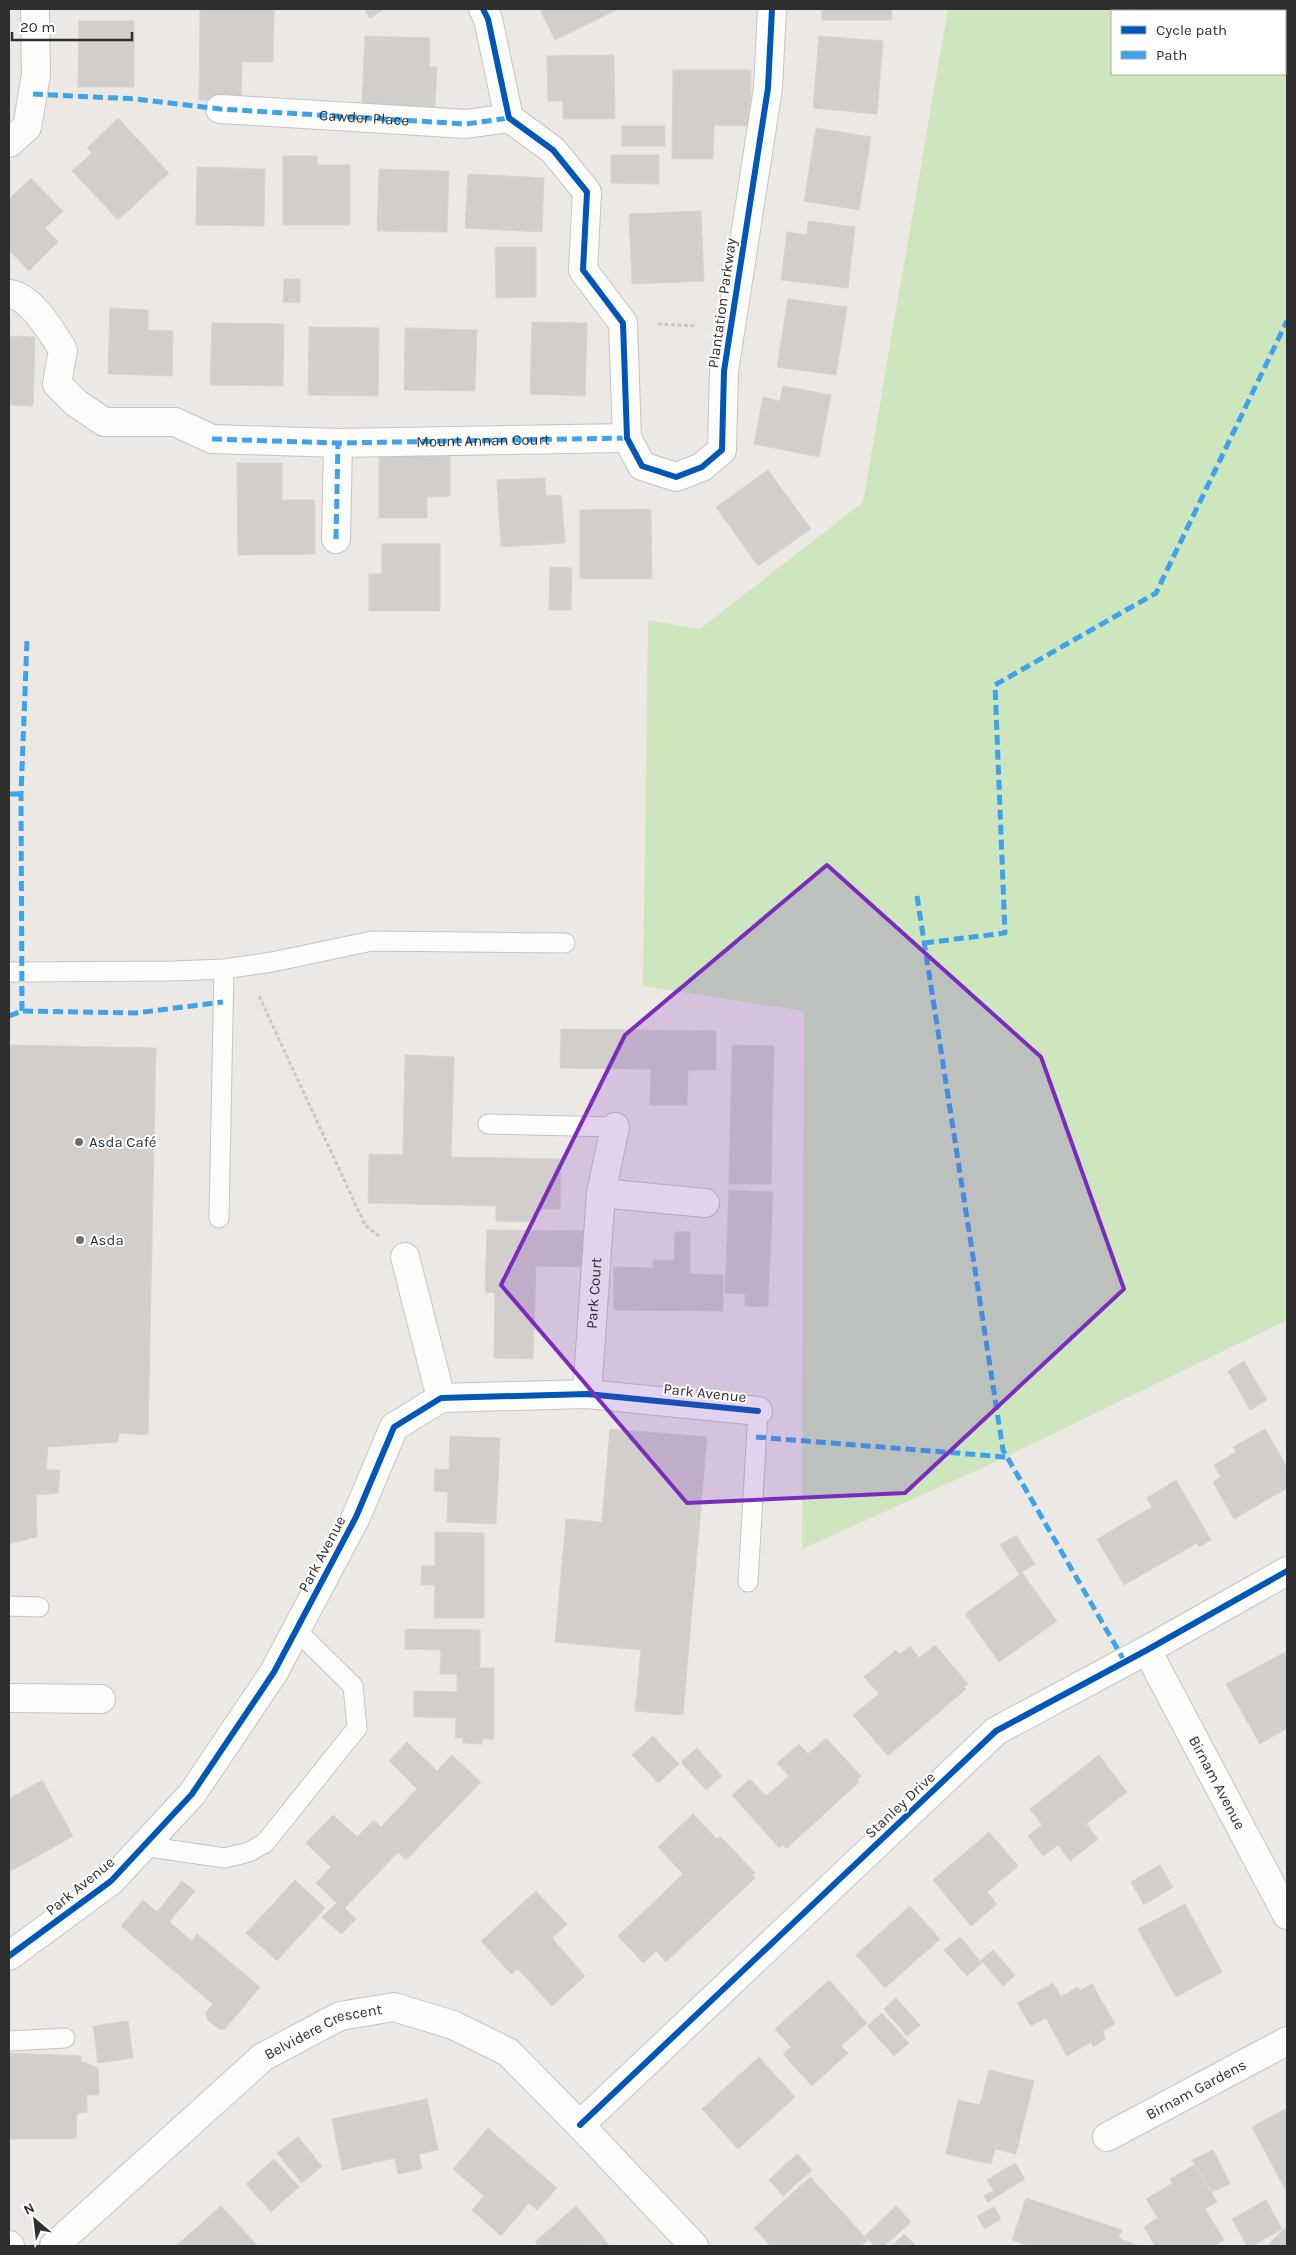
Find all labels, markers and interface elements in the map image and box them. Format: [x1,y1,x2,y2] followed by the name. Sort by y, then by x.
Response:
[12,10,132,42] scale bar
[1111,10,1286,75] legend
[20,18,55,36] text: 20 m
[1156,21,1227,39] text: Cycle path
[1156,46,1187,64] text: Path
[318,106,410,130] street label: Cawder Place
[704,237,740,369] street label: Plantation Parkway
[416,430,550,451] street label: Mount Annan Court
[89,1133,157,1151] place label: Asda Café
[73,1136,85,1148] marker: Asda Café
[90,1231,124,1249] place label: Asda
[74,1234,86,1246] marker: Asda
[583,1257,606,1330] street label: Park Court
[663,1380,747,1406] street label: Park Avenue
[294,1513,350,1595] street label: Park Avenue
[1185,1733,1249,1833] street label: Birnam Avenue
[861,1768,939,1842] street label: Stanley Drive
[42,1853,118,1919] street label: Park Avenue
[261,2000,384,2064] street label: Belvidere Crescent
[1143,2055,1249,2124] street label: Birnam Gardens
[10,2195,60,2245] north arrow
[21,2199,38,2219] text: N

